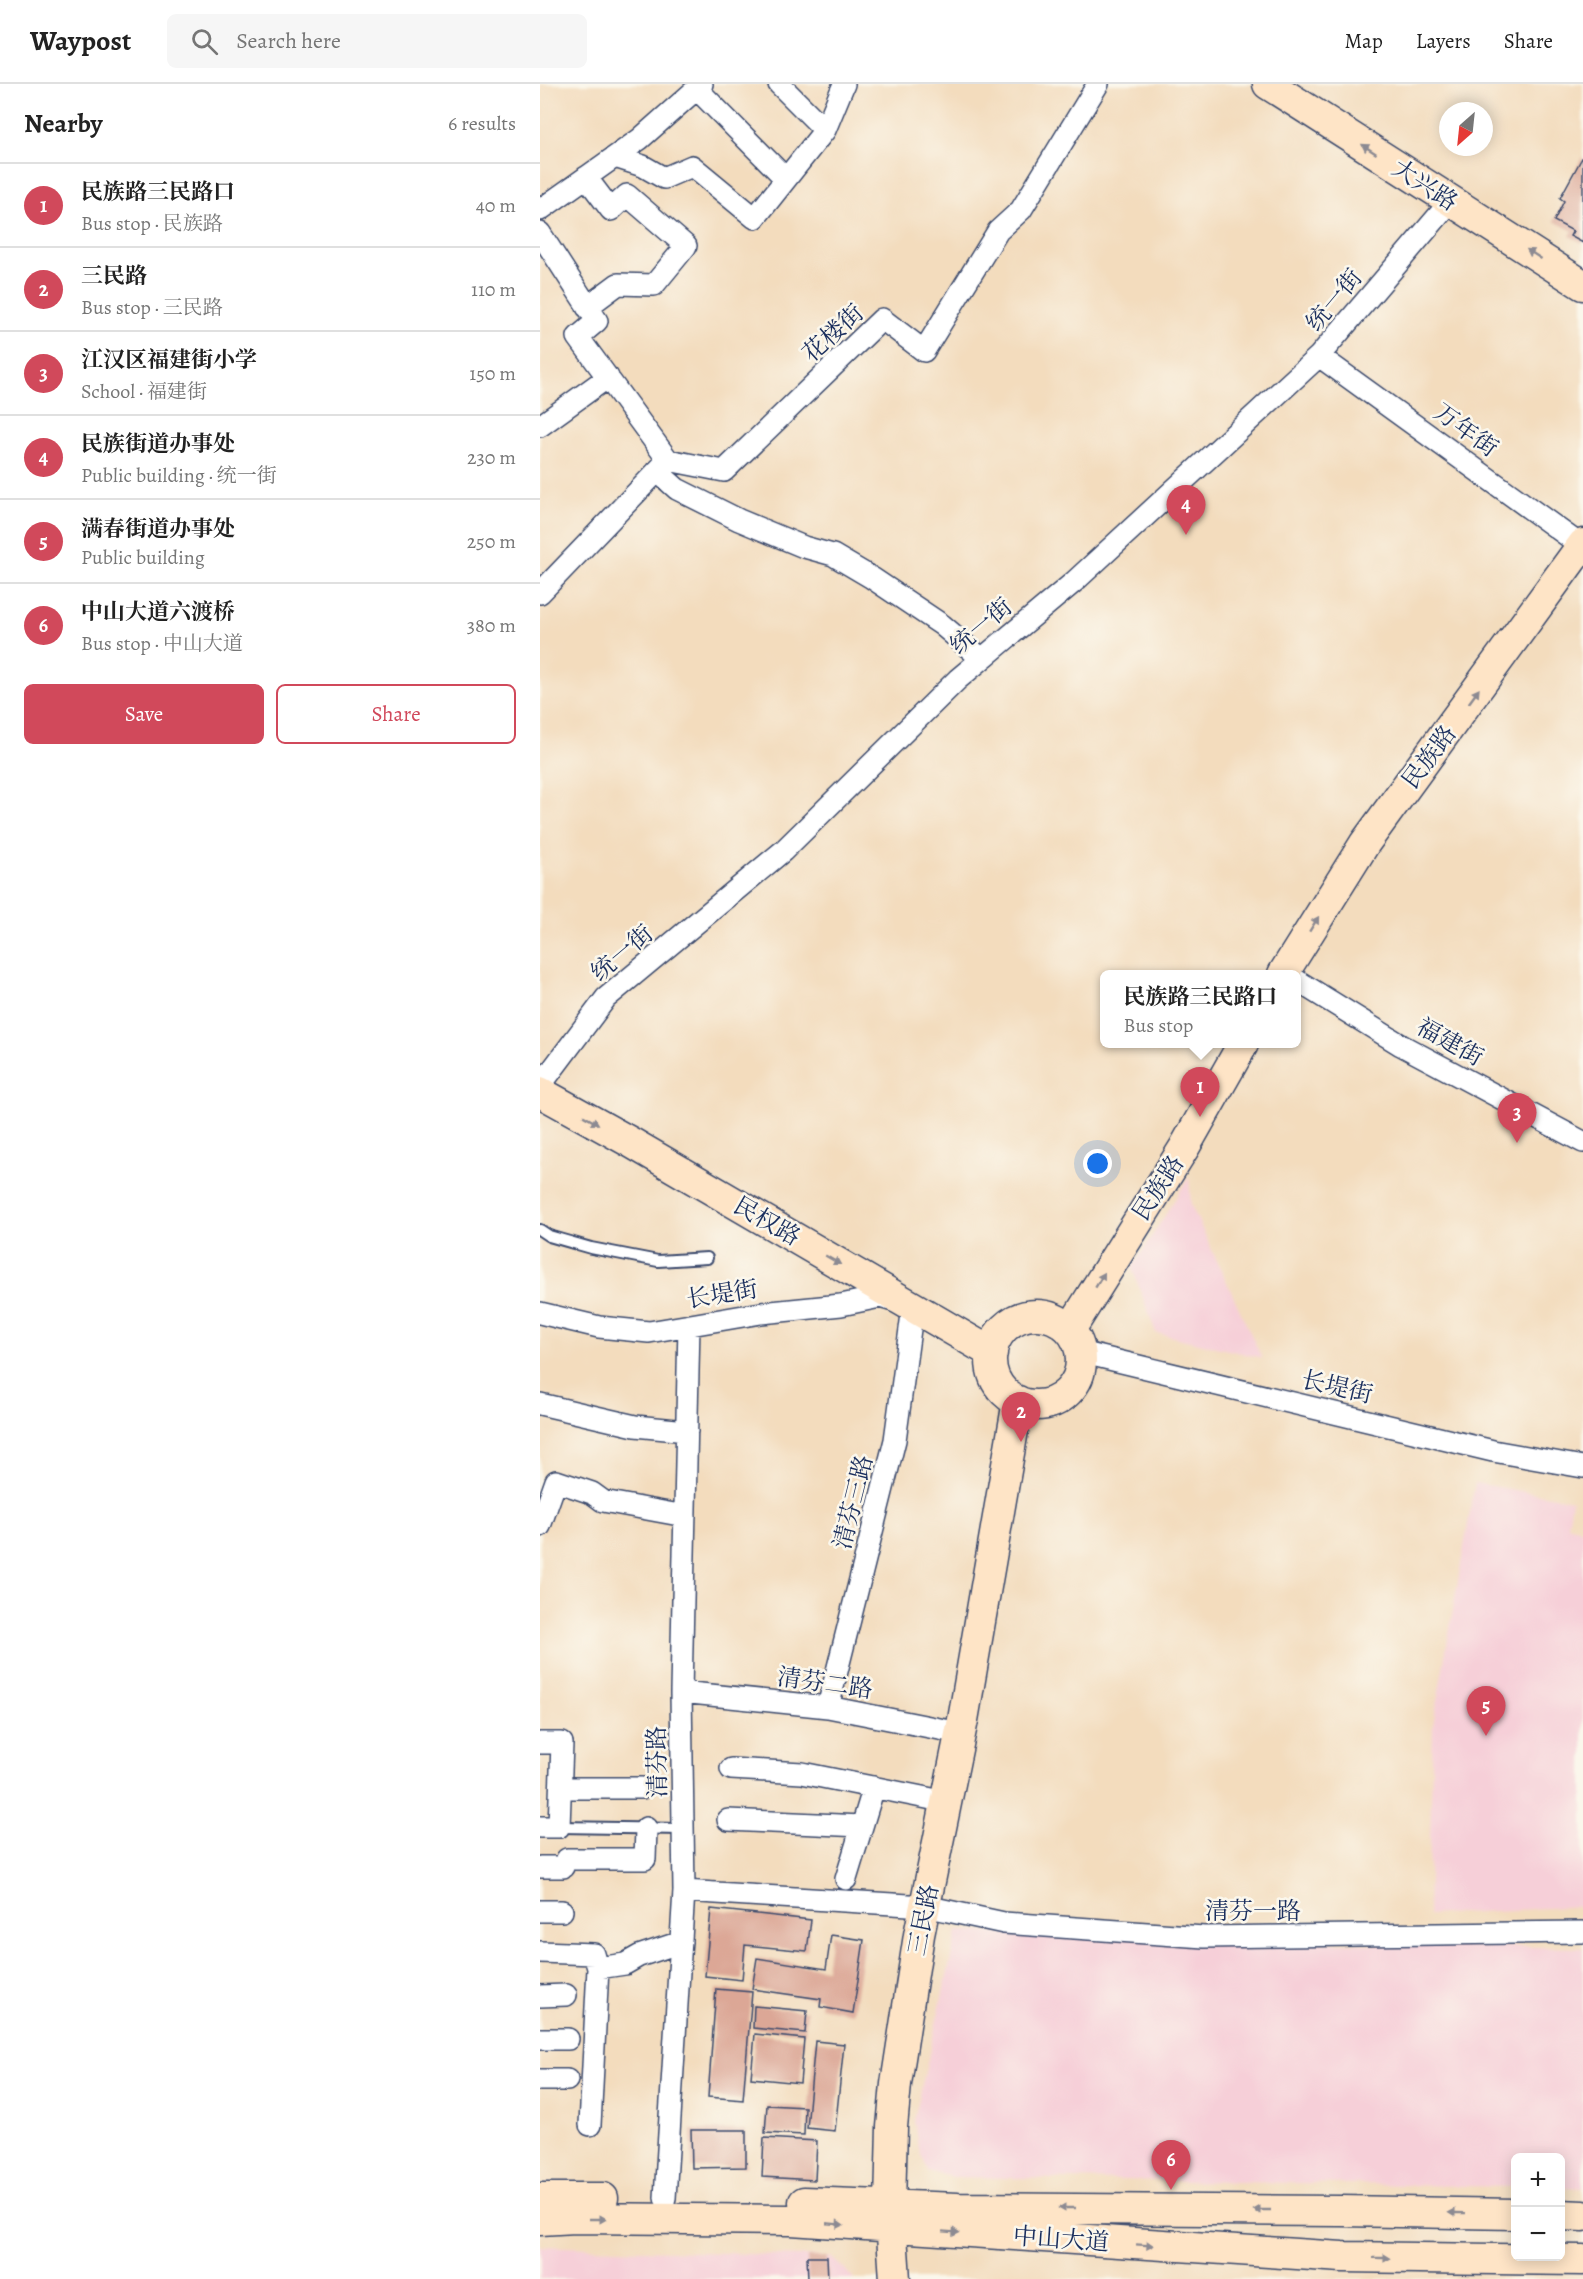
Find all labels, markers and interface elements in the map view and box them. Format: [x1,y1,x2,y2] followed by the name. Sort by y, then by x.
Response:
[167,14,587,68] search box
[30,22,131,60] text: Waypost
[188,25,221,58] icon: search
[236,26,341,56] text: Search here
[1344,27,1383,55] text: Map
[1416,27,1471,55] text: Layers
[1504,27,1553,55] text: Share
[1439,102,1493,156] north arrow
[24,106,103,141] text: Nearby
[448,110,516,137] text: 6 results
[1361,143,1377,154] one-way arrow
[1386,152,1464,218] street label: 大兴路
[81,177,235,207] text: 民族路三民路口
[40,192,47,219] text: 1
[476,192,516,219] text: 40 m
[81,210,223,237] text: Bus stop · 民族路
[1525,248,1542,259] one-way arrow
[81,261,147,291] text: 三民路
[1299,262,1369,338] street label: 统一街
[39,276,48,303] text: 2
[471,276,516,303] text: 110 m
[81,294,223,321] text: Bus stop · 三民路
[796,297,870,369] street label: 花楼街
[81,345,257,375] text: 江汉区福建街小学
[39,360,48,387] text: 3
[469,360,516,387] text: 150 m
[81,378,207,405] text: School · 福建街
[1427,396,1505,464] street label: 万年街
[81,429,235,459] text: 民族街道办事处
[39,444,48,471] text: 4
[467,444,516,471] text: 230 m
[81,462,277,489] text: Public building · 统一街
[1166,486,1206,535] pin: 4
[81,514,235,544] text: 满春街道办事处
[39,528,48,555] text: 5
[467,528,516,555] text: 250 m
[81,544,205,571] text: Public building
[943,591,1019,661] street label: 统一街
[81,597,235,627] text: 中山大道六渡桥
[39,612,48,639] text: 6
[467,612,516,639] text: 380 m
[81,630,243,657] text: Bus stop · 中山大道
[24,684,264,744] button: Save
[276,684,516,744] button: Share
[1467,689,1479,704] one-way arrow
[1395,719,1463,795] street label: 民族路
[1308,916,1319,933] one-way arrow
[584,918,660,988] street label: 统一街
[1100,970,1301,1048] popup
[1123,982,1278,1012] text: 民族路三民路口
[1411,1011,1489,1073] street label: 福建街
[1123,1012,1193,1039] text: Bus stop
[1180,1068,1220,1117] pin: 1
[1498,1094,1536,1143] pin: 3
[583,1115,600,1125] one-way arrow
[1083,1149,1112,1178] your location
[1125,1149,1191,1227] street label: 民族路
[728,1189,806,1253] street label: 民权路
[825,1255,842,1265] one-way arrow
[1095,1272,1106,1288] one-way arrow
[684,1273,760,1315] street label: 长堤街
[1298,1363,1376,1411] street label: 长堤街
[1002,1392,1040,1442] pin: 2
[826,1452,880,1552] street label: 清芬三路
[775,1660,875,1706] street label: 清芬二路
[1466,1686,1506,1736] pin: 5
[640,1726,674,1798] street label: 清芬路
[900,1882,946,1958] street label: 三民路
[1205,1895,1301,1927] street label: 清芬一路
[1152,2140,1190,2190] pin: 6
[1511,2153,1565,2261] map controls
[1511,2153,1565,2207] button: +
[1058,2204,1077,2213] one-way arrow
[1253,2205,1272,2215] one-way arrow
[1511,2207,1565,2261] button: −
[1448,2208,1467,2218] one-way arrow
[589,2214,608,2224] one-way arrow
[826,2219,845,2229] one-way arrow
[1012,2220,1110,2258] street label: 中山大道
[941,2227,960,2237] one-way arrow
[1136,2240,1155,2249] one-way arrow
[1372,2253,1391,2263] one-way arrow

